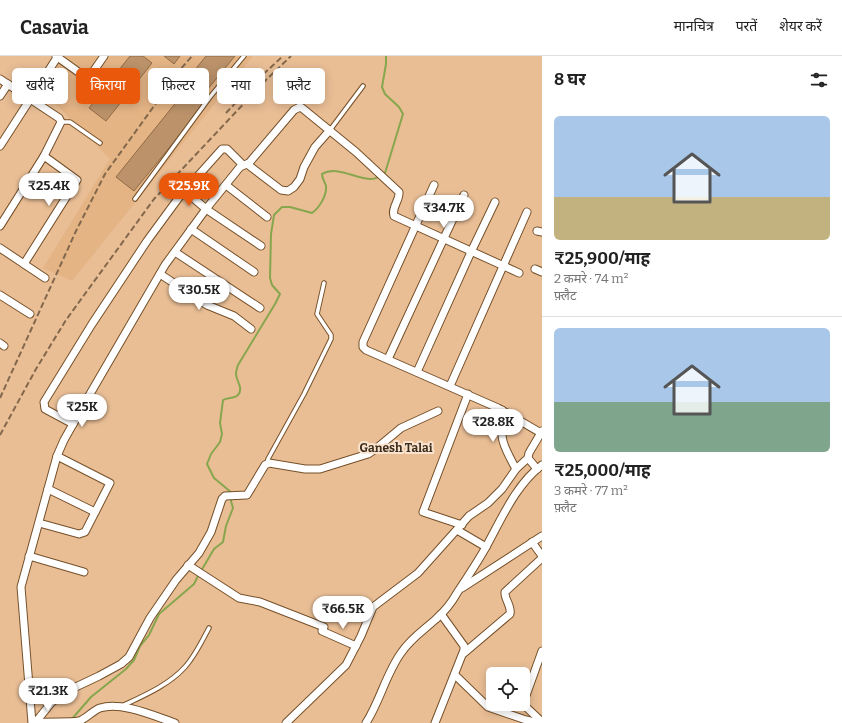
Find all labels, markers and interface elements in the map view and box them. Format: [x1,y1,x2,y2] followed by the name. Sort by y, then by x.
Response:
[20,16,89,39] text: Casavia
[674,18,714,35] text: मानचित्र
[736,18,757,35] text: परतें
[779,18,822,35] text: शेयर करें
[12,68,68,104] chip: खरीदें
[76,68,140,104] chip: किराया
[148,68,209,104] chip: फ़िल्टर
[217,68,265,104] chip: नया
[273,68,325,104] chip: फ़्लैट
[554,69,586,90] text: 8 घर
[808,69,830,91] icon: filters
[656,142,728,214] icon: home
[16,173,82,207] pin: ₹25.4K
[156,173,222,207] pin: ₹25.9K
[28,178,70,193] text: ₹25.4K
[168,178,210,193] text: ₹25.9K
[411,195,477,229] pin: ₹34.7K
[423,200,465,215] text: ₹34.7K
[554,248,650,269] text: ₹25,900/माह
[554,271,628,286] text: 2 कमरे · 74 m²
[166,277,232,311] pin: ₹30.5K
[178,282,220,297] text: ₹30.5K
[554,288,577,303] text: फ़्लैट
[656,354,728,426] icon: home
[58,394,106,428] pin: ₹25K
[66,399,98,414] text: ₹25K
[460,409,526,443] pin: ₹28.8K
[472,414,514,429] text: ₹28.8K
[359,441,433,455] district label: Ganesh Talai
[554,460,651,481] text: ₹25,000/माह
[554,483,628,498] text: 3 कमरे · 77 m²
[554,500,577,515] text: फ़्लैट
[310,596,376,630] pin: ₹66.5K
[322,601,365,616] text: ₹66.5K
[486,667,530,711] map controls
[486,667,530,711] button: locate
[15,678,81,712] pin: ₹21.3K
[28,683,68,698] text: ₹21.3K

